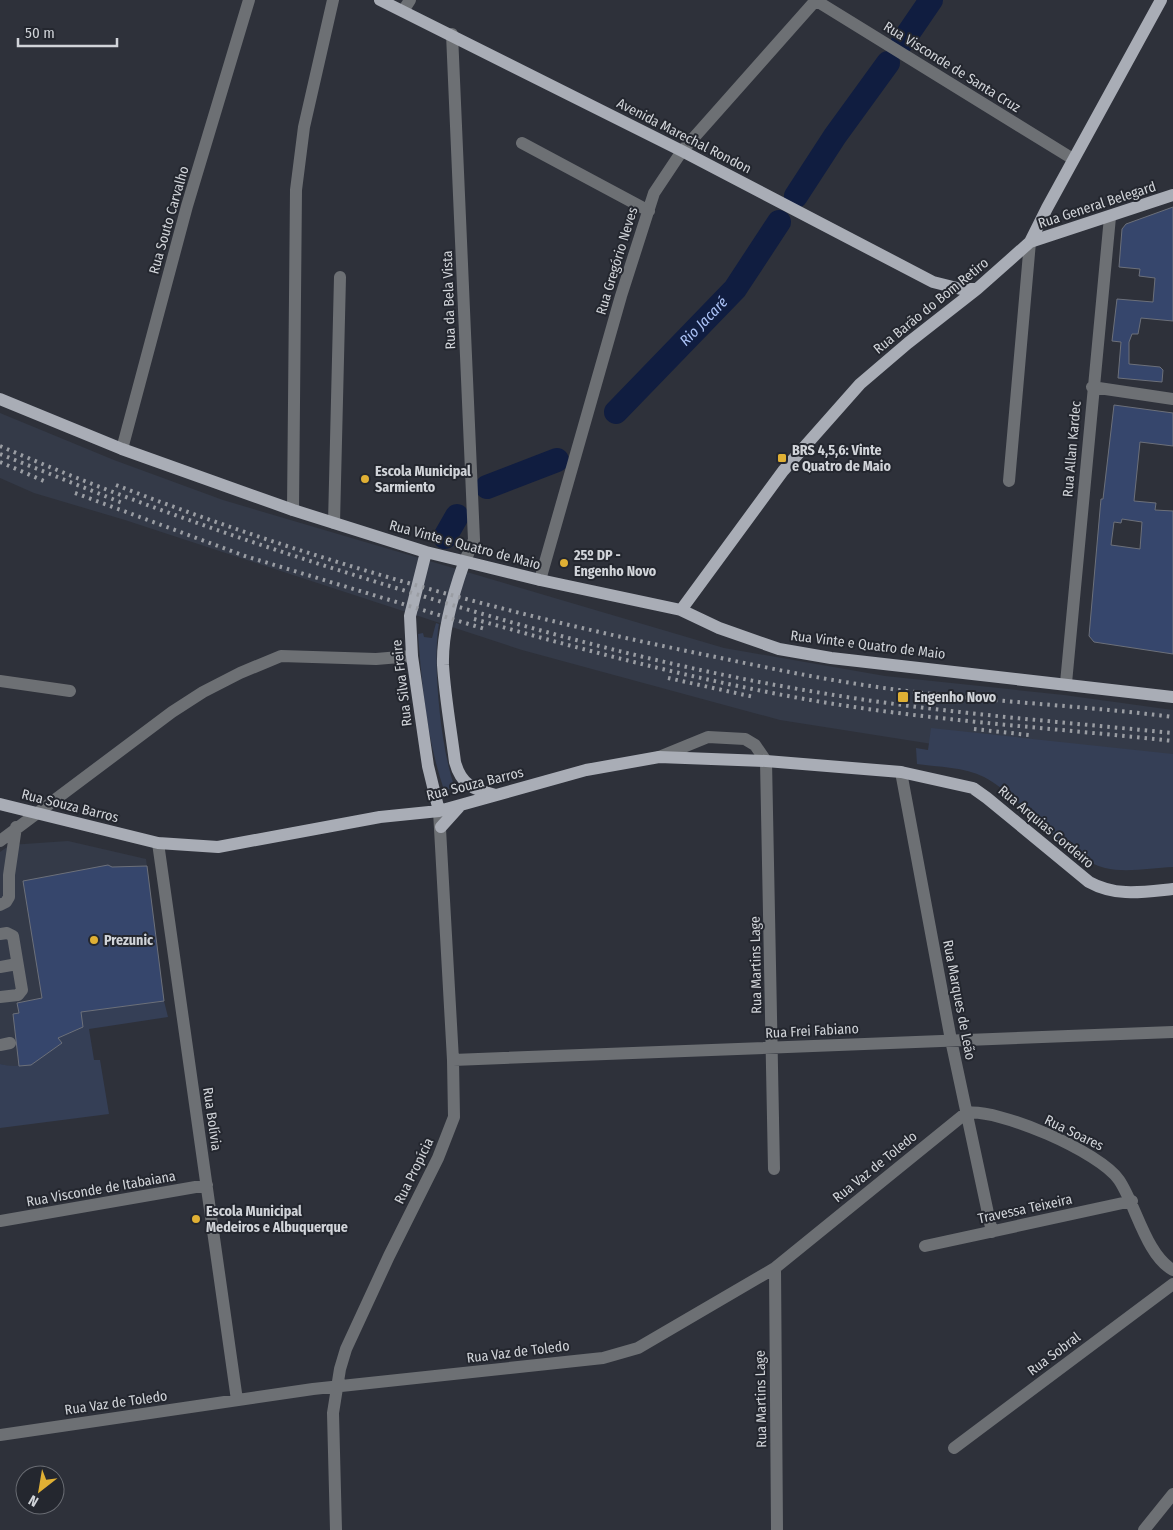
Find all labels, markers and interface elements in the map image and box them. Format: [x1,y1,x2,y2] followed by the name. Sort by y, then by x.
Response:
[18,15,116,47] scale bar
[880,18,1024,116] street label: Rua Visconde de Santa Cruz
[25,24,55,42] text: 50 m
[614,95,754,177] street label: Avenida Marechal Rondon
[145,164,193,276] street label: Rua Souto Carvalho
[1036,178,1158,232] street label: Rua General Belegard
[593,205,641,317] street label: Rua Gregório Neves
[439,250,459,350] street label: Rua da Bela Vista
[870,254,992,358] street label: Rua Barão do Bom Retiro
[676,293,731,350] water label: Rio Jacaré
[1059,400,1085,498] street label: Rua Allan Kardec
[792,442,891,475] place label: BRS 4,5,6: Vinte e Quatro de Maio
[776,452,788,464] marker: BRS 4,5,6: Vinte e Quatro de Maio
[375,463,471,496] place label: Escola Municipal Sarmiento
[359,473,371,485] marker: Escola Municipal Sarmiento
[387,517,543,573] street label: Rua Vinte e Quatro de Maio
[573,547,657,580] place label: 25º DP - Engenho Novo
[558,557,570,569] marker: 25º DP - Engenho Novo
[790,627,946,663] street label: Rua Vinte e Quatro de Maio
[388,639,416,727] street label: Rua Silva Freire
[914,689,997,706] place label: Engenho Novo
[896,690,910,704] marker: Engenho Novo
[425,764,525,804] street label: Rua Souza Barros
[995,782,1097,872] street label: Rua Arquias Cordeiro
[20,786,120,826] street label: Rua Souza Barros
[747,916,765,1014] street label: Rua Martins Lage
[104,932,154,949] place label: Prezunic
[88,934,100,946] marker: Prezunic
[939,938,979,1062] street label: Rua Marques de Leão
[765,1020,859,1042] street label: Rua Frei Fabiano
[199,1086,225,1152] street label: Rua Bolívia
[1042,1111,1106,1155] street label: Rua Soares
[829,1128,921,1206] street label: Rua Vaz de Toledo
[391,1135,437,1207] street label: Rua Propícia
[25,1167,177,1211] street label: Rua Visconde de Itabaiana
[976,1191,1074,1227] street label: Travessa Teixeira
[206,1203,348,1236] place label: Escola Municipal Medeiros e Albuquerque
[190,1213,202,1225] marker: Escola Municipal Medeiros e Albuquerque
[1024,1328,1084,1379] street label: Rua Sobral
[466,1337,570,1367] street label: Rua Vaz de Toledo
[752,1350,770,1448] street label: Rua Martins Lage
[64,1387,168,1419] street label: Rua Vaz de Toledo
[15,1465,65,1515] north arrow
[26,1491,42,1510] text: N

